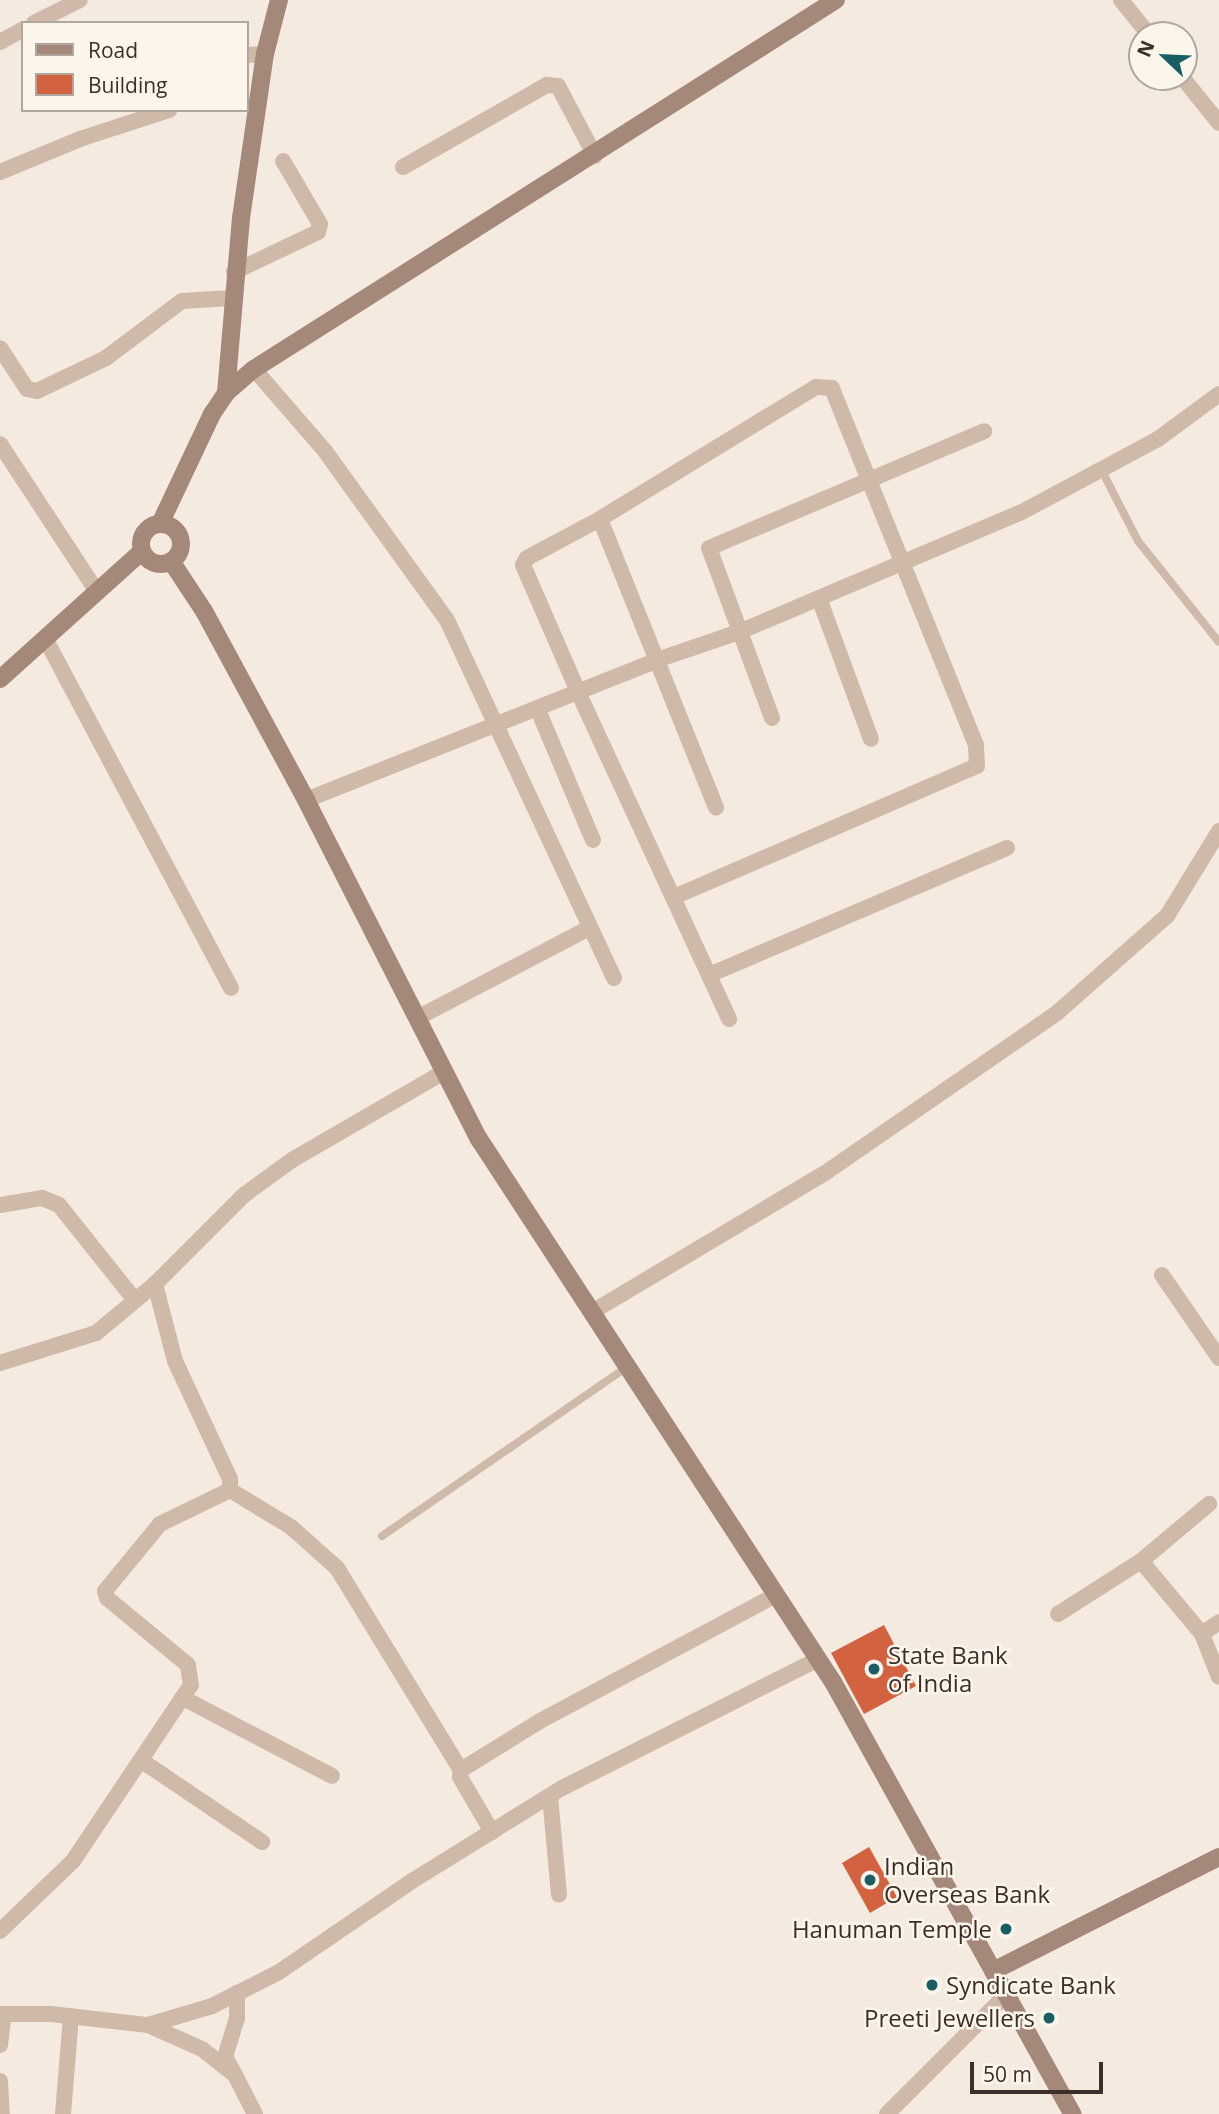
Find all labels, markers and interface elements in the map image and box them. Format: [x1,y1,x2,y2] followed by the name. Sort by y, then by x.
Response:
[21,21,248,112] legend
[1128,21,1198,91] north arrow
[88,36,138,64] text: Road
[1131,36,1160,61] text: N
[88,71,167,99] text: Building
[888,1641,1007,1697] place label: State Bank of India
[866,1661,882,1677] marker: State Bank of India
[884,1852,1050,1908] place label: Indian Overseas Bank
[862,1872,878,1888] marker: Indian Overseas Bank
[792,1915,992,1943] place label: Hanuman Temple
[998,1921,1014,1937] marker: Hanuman Temple
[946,1971,1116,1999] place label: Syndicate Bank
[924,1977,940,1993] marker: Syndicate Bank
[864,2004,1035,2032] place label: Preeti Jewellers
[1041,2010,1057,2026] marker: Preeti Jewellers
[974,2048,1107,2092] scale bar
[983,2060,1032,2088] text: 50 m

